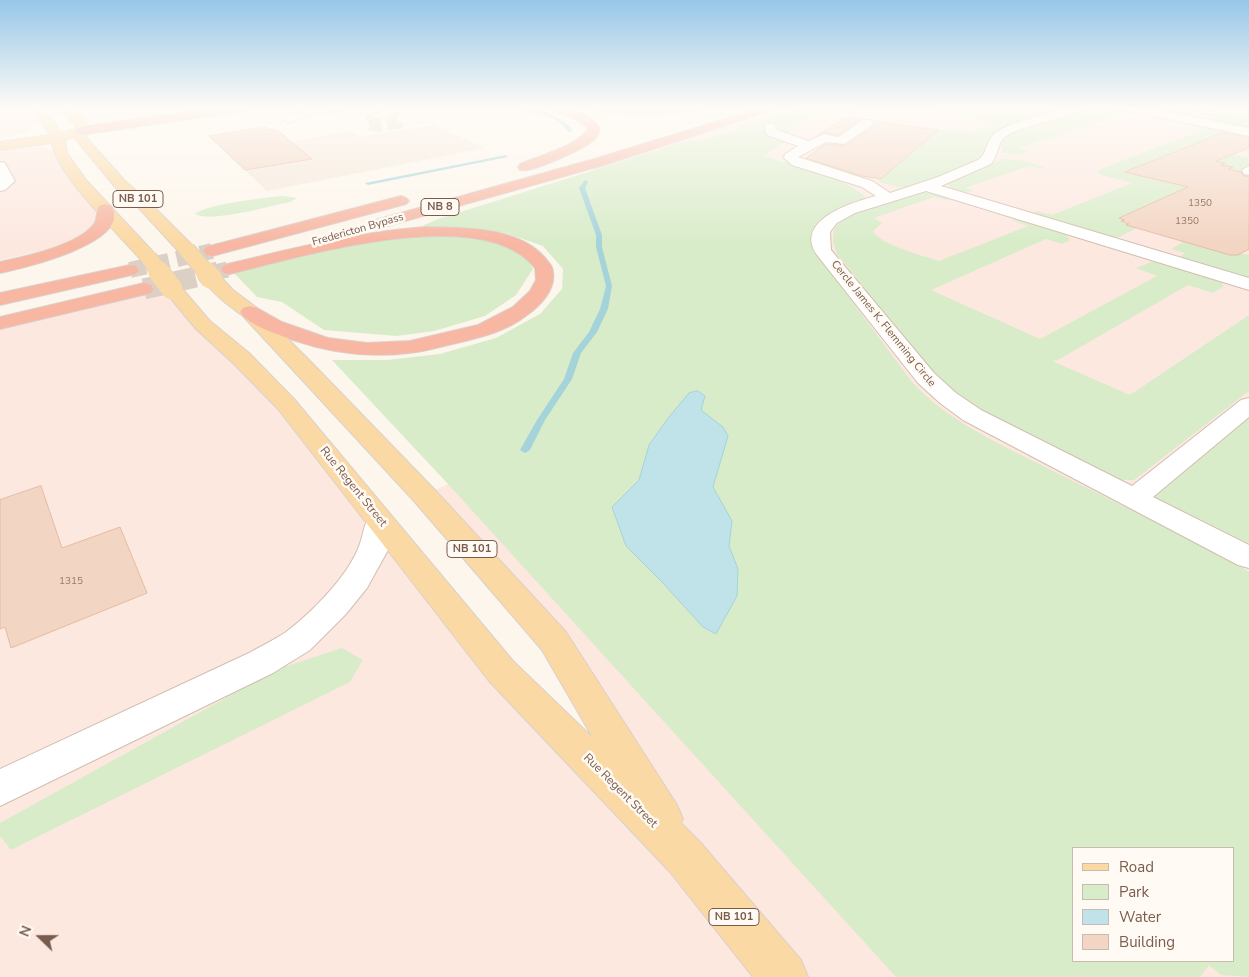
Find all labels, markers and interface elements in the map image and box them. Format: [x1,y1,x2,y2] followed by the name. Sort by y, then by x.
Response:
[113,190,163,208] road number: NB 101
[421,198,459,216] road number: NB 8
[1188,198,1212,210] house number: 1350
[311,211,405,249] street label: Fredericton Bypass
[1175,216,1199,228] house number: 1350
[828,258,938,390] street label: Cercle James K. Flemming Circle
[316,444,390,530] street label: Rue Regent Street
[447,540,497,558] road number: NB 101
[59,576,83,588] house number: 1315
[580,751,660,831] street label: Rue Regent Street
[1072,847,1234,962] legend
[1119,857,1154,877] text: Road
[1119,882,1149,902] text: Park
[1119,907,1161,927] text: Water
[709,909,759,926] road number: NB 101
[15,912,65,962] north arrow
[15,923,36,940] text: N
[1119,932,1175,952] text: Building

